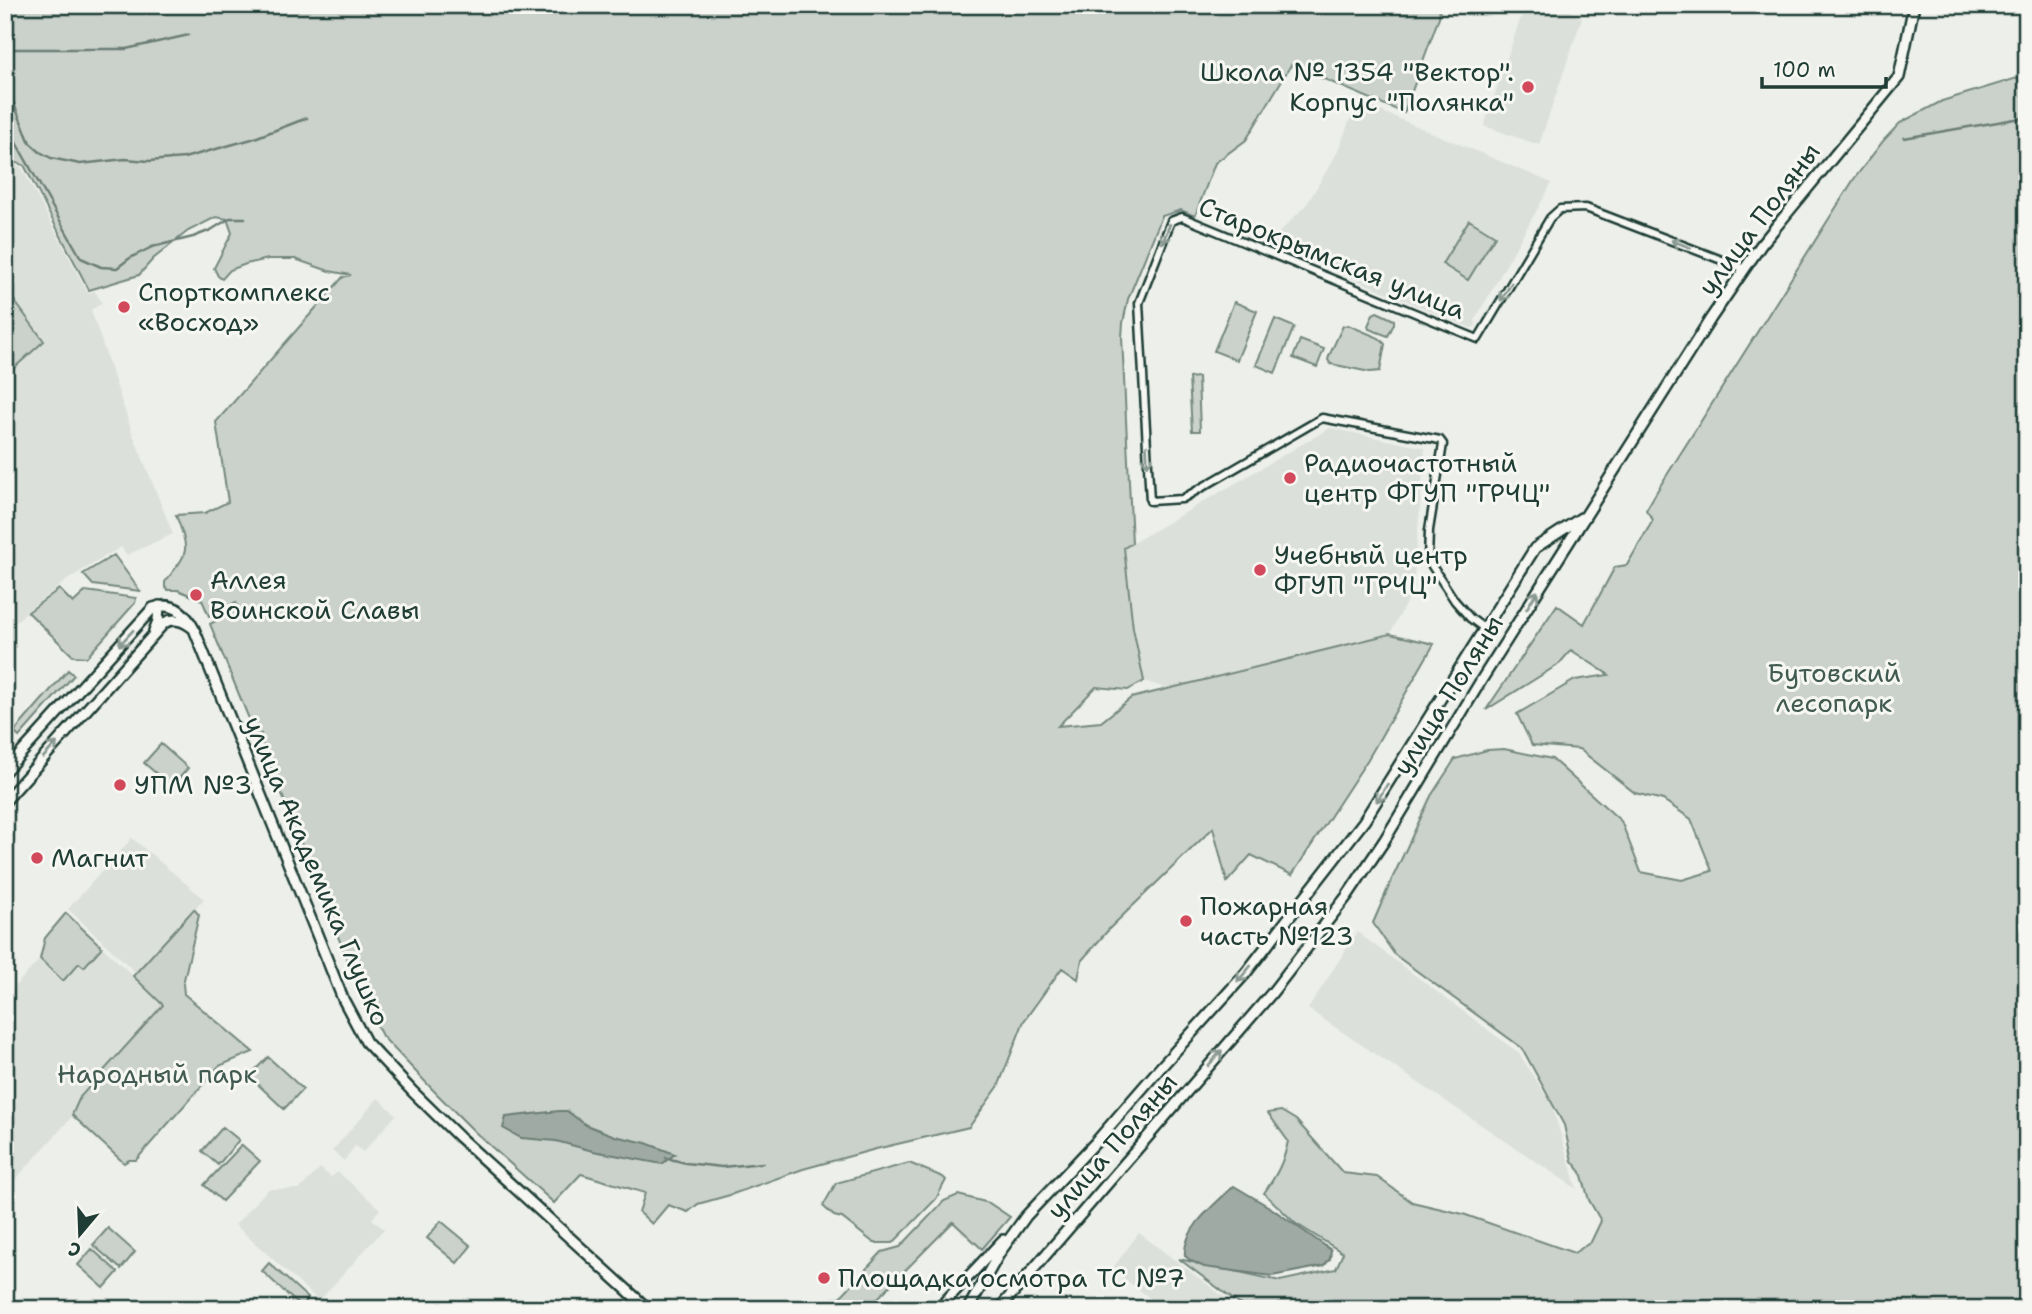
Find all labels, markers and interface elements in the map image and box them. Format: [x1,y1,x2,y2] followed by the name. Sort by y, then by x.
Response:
[1762,46,1887,90] scale bar
[1200,54,1514,119] place label: Школа № 1354 "Вектор". Корпус "Полянка"
[1773,56,1836,84] text: 100 m
[1520,79,1536,95] marker: Школа № 1354 "Вектор". Корпус "Полянка"
[1690,135,1828,302] street label: улица Поляны
[1194,188,1471,327] street label: Старокрымская улица
[1159,223,1172,244] one-way arrow
[1671,237,1693,249] one-way arrow
[138,274,330,339] place label: Спорткомплекс «Восход»
[1498,282,1512,302] one-way arrow
[116,299,132,315] marker: Спорткомплекс «Восход»
[1141,444,1154,467] one-way arrow
[1304,445,1550,510] place label: Радиочастотный центр ФГУП "ГРЧЦ"
[1282,470,1298,486] marker: Радиочастотный центр ФГУП "ГРЧЦ"
[1274,537,1468,602] place label: Учебный центр ФГУП "ГРЧЦ"
[210,562,420,627] place label: Аллея Воинской Славы
[1252,562,1268,578] marker: Учебный центр ФГУП "ГРЧЦ"
[188,587,204,603] marker: Аллея Воинской Славы
[1525,591,1539,611] one-way arrow
[1384,608,1511,782] street label: улица Поляны
[117,629,134,646] one-way arrow
[1767,655,1901,720] park label: Бутовский лесопарк
[236,710,399,1031] street label: улица Академика Глушко
[42,742,59,759] one-way arrow
[134,767,252,802] place label: УПМ №3
[112,777,128,793] marker: УПМ №3
[1374,782,1388,802] one-way arrow
[51,840,149,875] place label: Магнит
[29,850,45,866] marker: Магнит
[1200,888,1354,953] place label: Пожарная часть №123
[1178,913,1194,929] marker: Пожарная часть №123
[1236,964,1252,982] one-way arrow
[1207,1049,1223,1067] one-way arrow
[57,1056,257,1091] park label: Народный парк
[1038,1065,1185,1226] street label: улица Поляны
[46,1198,116,1268] north arrow
[65,1236,84,1263] text: С
[838,1260,1185,1295] place label: Площадка осмотра ТС №7
[816,1270,832,1286] marker: Площадка осмотра ТС №7

